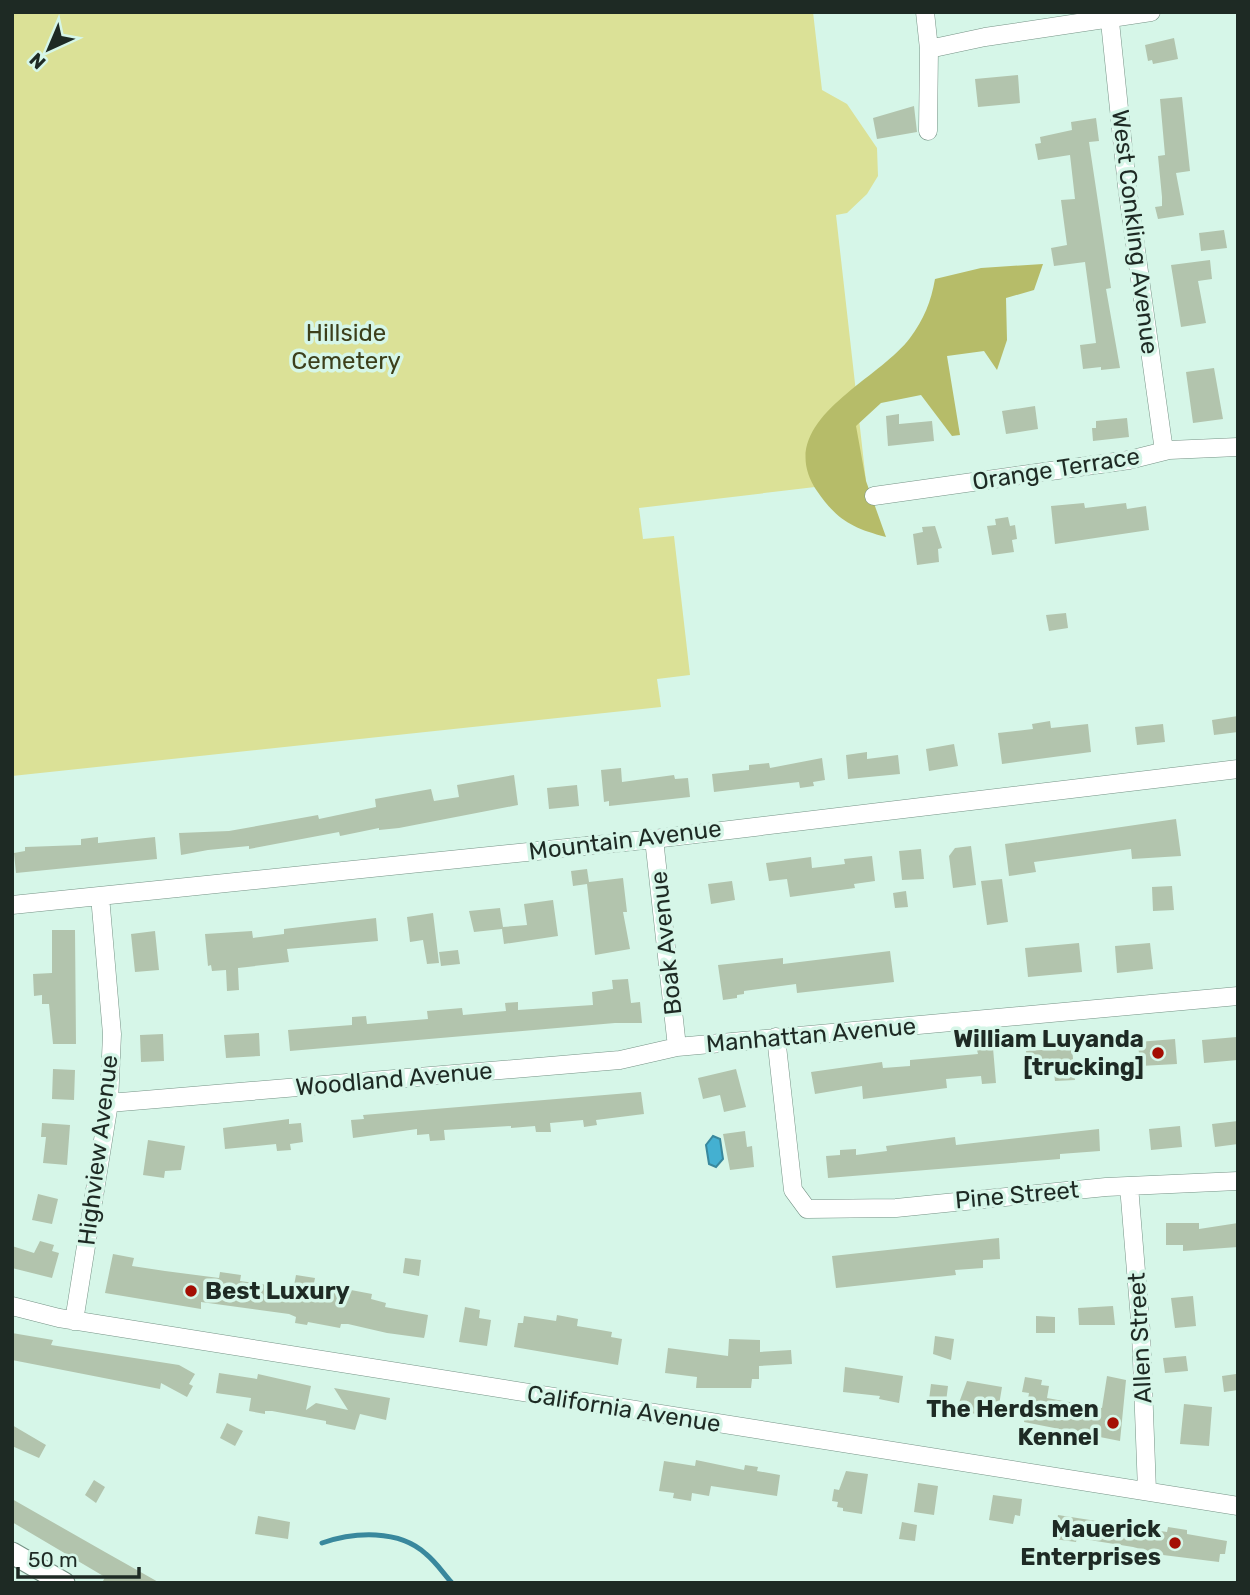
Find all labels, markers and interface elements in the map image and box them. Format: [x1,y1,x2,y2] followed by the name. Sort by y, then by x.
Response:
[14,14,84,84] north arrow
[25,48,50,74] text: N
[1106,108,1164,356] street label: West Conkling Avenue
[291,319,401,375] park label: Hillside Cemetery
[970,442,1142,496] street label: Orange Terrace
[527,814,723,866] street label: Mountain Avenue
[645,870,687,1016] street label: Boak Avenue
[705,1012,917,1058] street label: Manhattan Avenue
[953,1025,1144,1081] place label: William Luyanda [trucking]
[1150,1045,1166,1061] marker: William Luyanda [trucking]
[72,1053,124,1247] street label: Highview Avenue
[294,1056,494,1102] street label: Woodland Avenue
[954,1176,1080,1214] street label: Pine Street
[1123,1272,1157,1404] street label: Allen Street
[205,1277,350,1305] place label: Best Luxury
[183,1283,199,1299] marker: Best Luxury
[525,1380,723,1438] street label: California Avenue
[926,1395,1099,1451] place label: The Herdsmen Kennel
[1105,1415,1121,1431] marker: The Herdsmen Kennel
[1020,1515,1161,1571] place label: Mauerick Enterprises
[1167,1535,1183,1551] marker: Mauerick Enterprises
[18,1536,138,1580] scale bar
[28,1547,78,1572] text: 50 m

